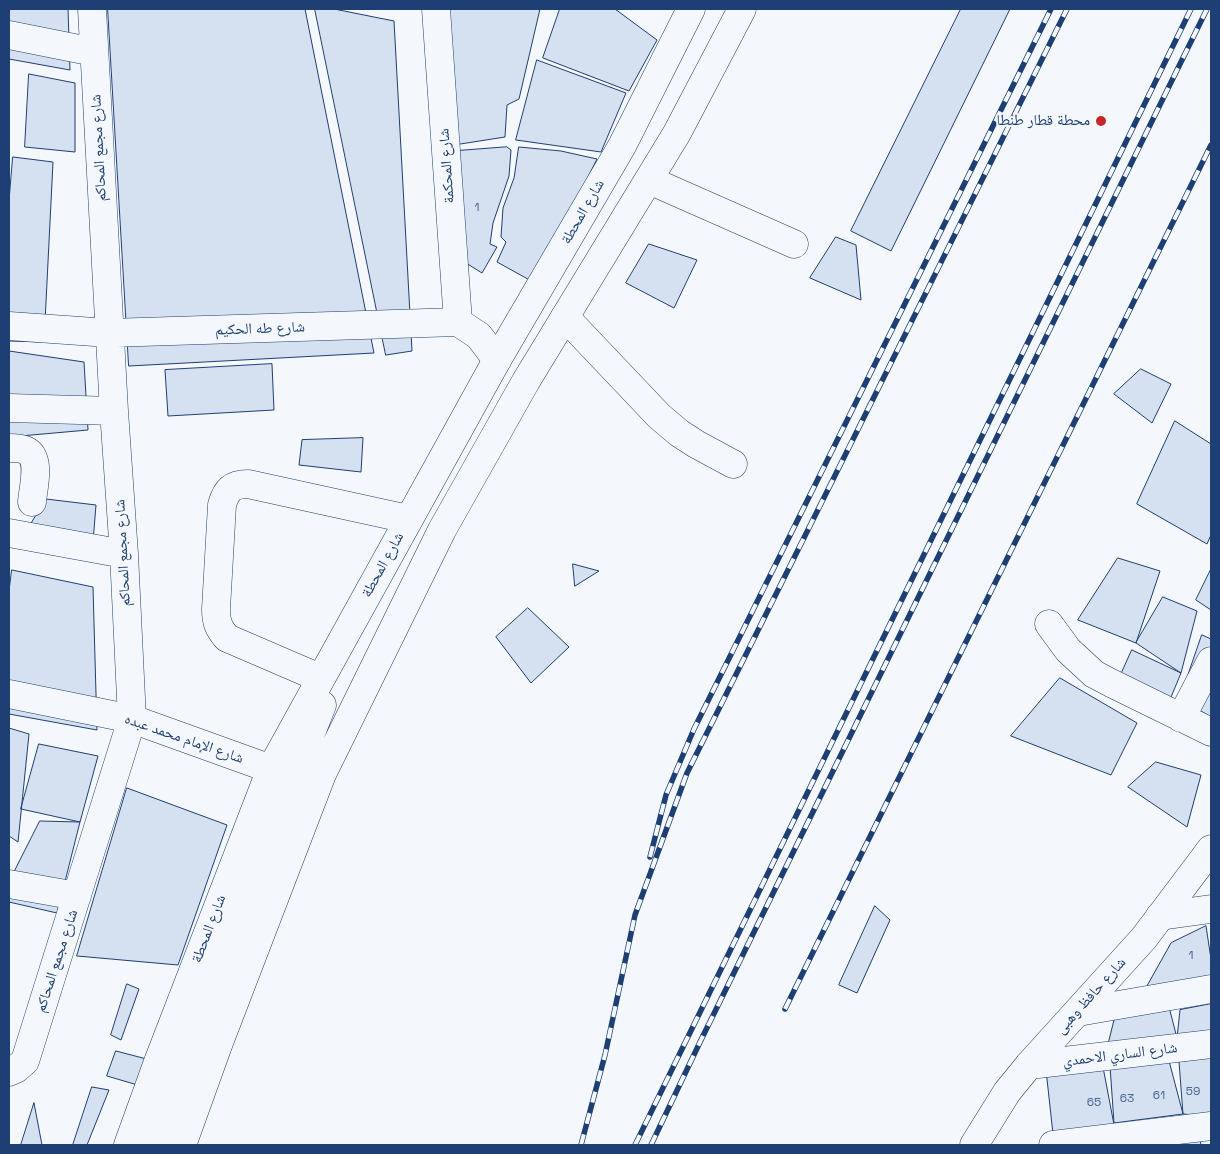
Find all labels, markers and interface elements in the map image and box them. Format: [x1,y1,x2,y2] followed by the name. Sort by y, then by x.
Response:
[87,94,111,202] street label: شارع مجمع المحاكم
[996,112,1090,130] place label: محطة قطار طنطا
[1094,114,1108,128] marker: محطة قطار طنطا
[435,128,459,204] street label: شارع المحكمة
[557,177,609,247] street label: شارع المحطة
[474,201,480,215] house number: 1
[215,318,305,340] street label: شارع طه الحكيم
[111,499,135,607] street label: شارع مجمع المحاكم
[358,529,408,601] street label: شارع المحطة
[122,710,246,768] street label: شارع الإمام محمد عبده
[188,892,230,966] street label: شارع المحطة
[32,907,82,1015] street label: شارع مجمع المحاكم
[1188,949,1194,963] house number: 1
[1052,954,1130,1038] street label: شارع حافظ وهبى
[1062,1039,1178,1071] street label: شارع الساري الاحمدي
[1186,1085,1200,1099] house number: 59
[1153,1089,1165,1103] house number: 61
[1120,1092,1134,1106] house number: 63
[1087,1096,1101,1110] house number: 65

